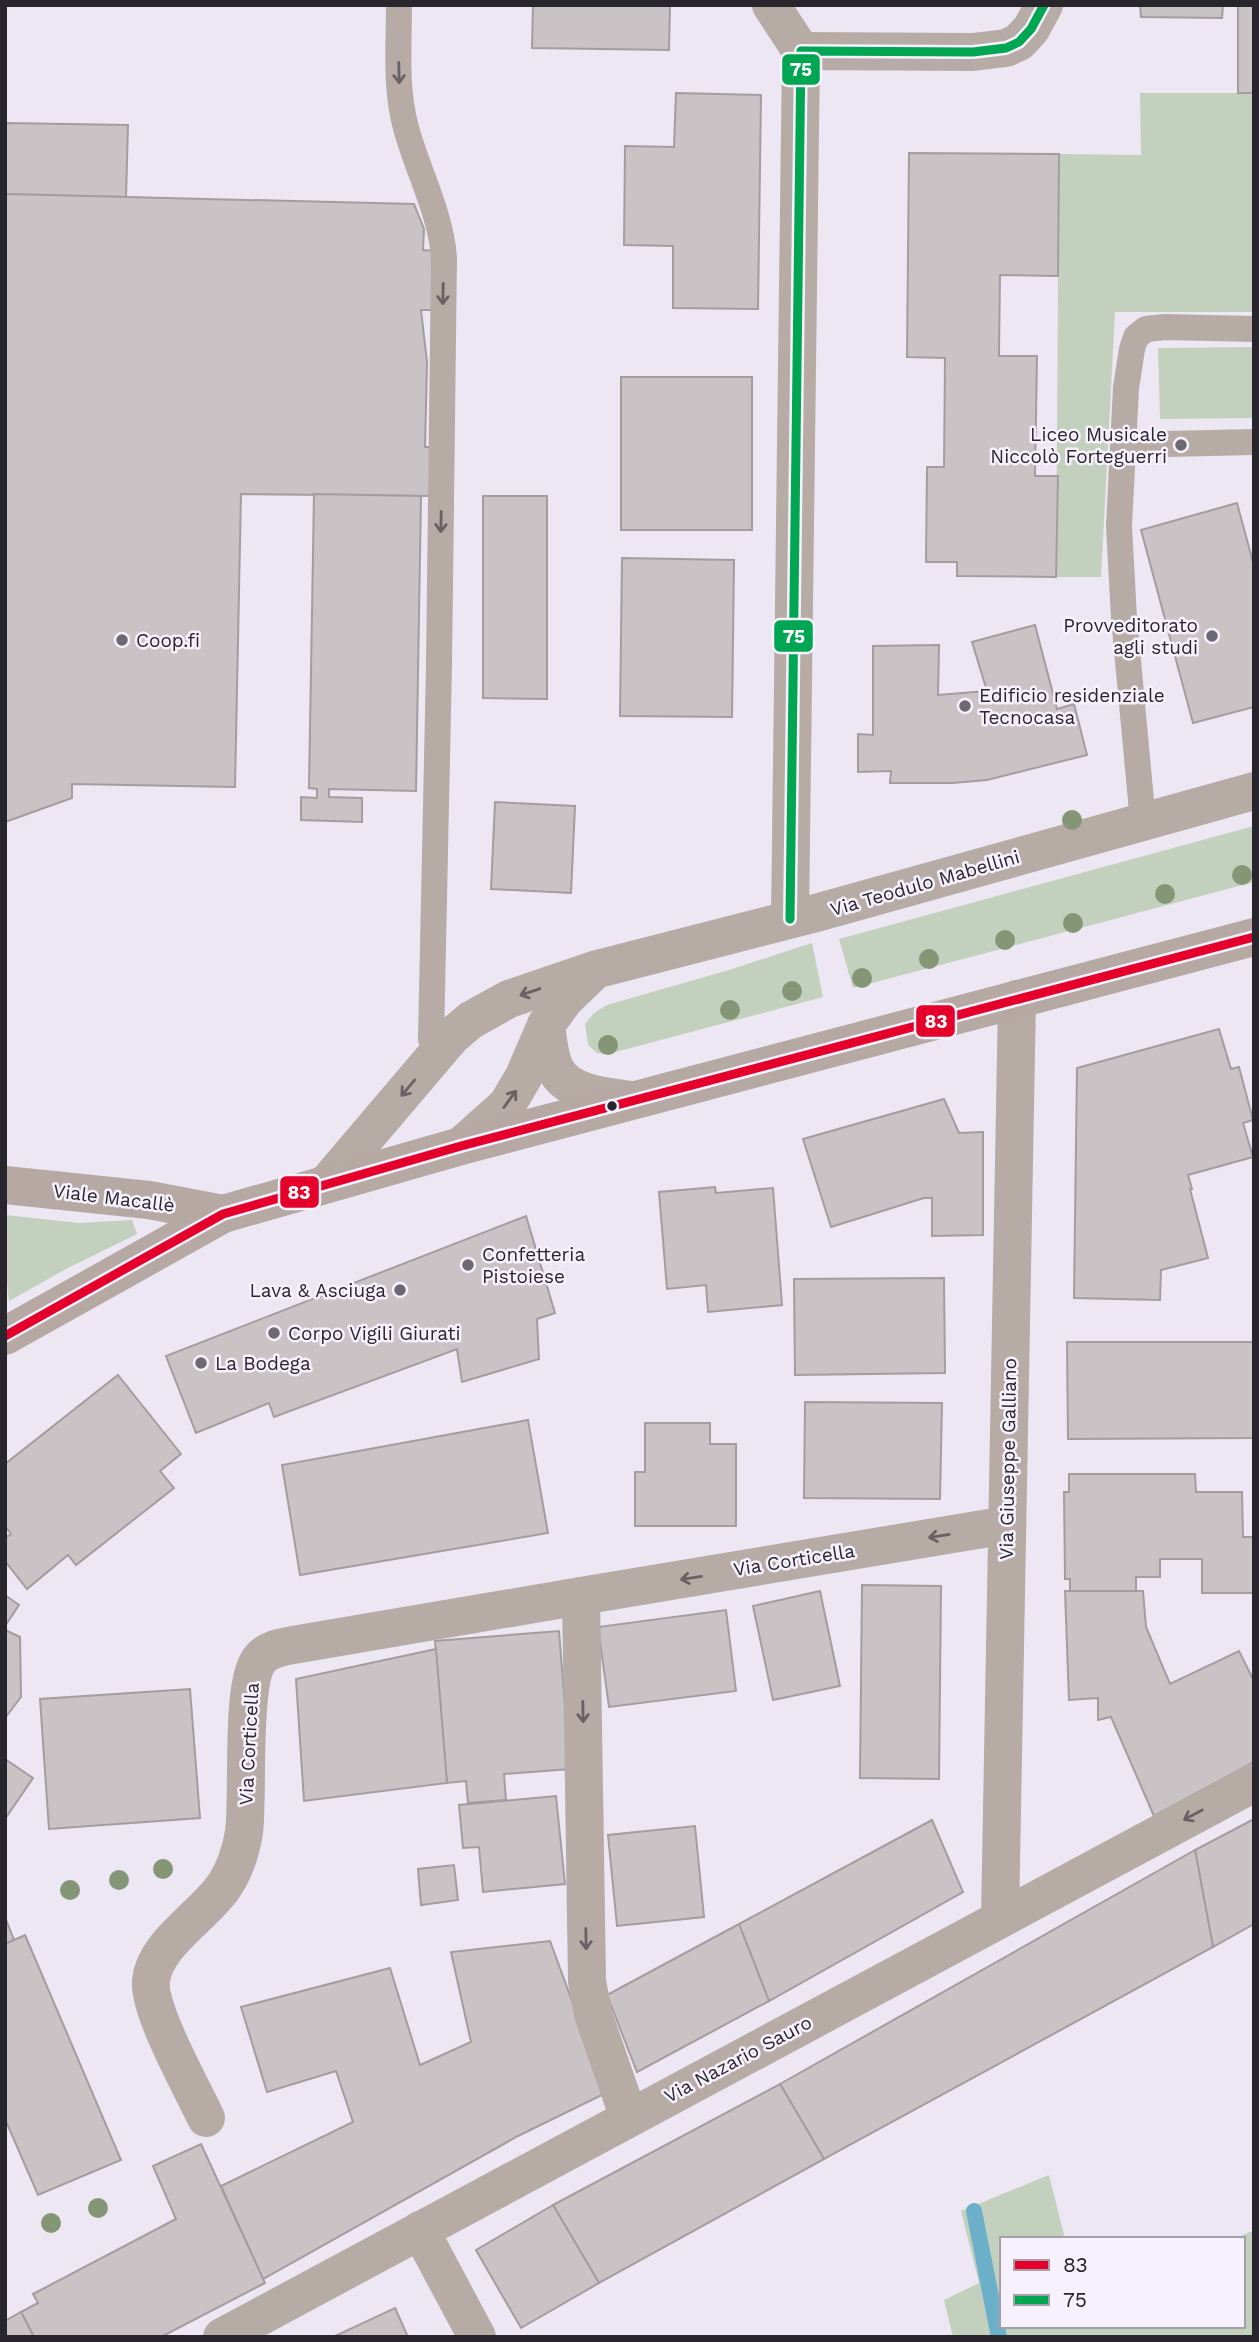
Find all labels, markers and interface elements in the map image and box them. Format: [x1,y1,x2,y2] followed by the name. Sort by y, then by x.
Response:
[781,53,821,86] line badge: 75
[790,58,812,81] text: 75
[392,62,405,85] one-way arrow
[436,283,450,306] one-way arrow
[990,423,1167,468] place label: Liceo Musicale Niccolò Forteguerri
[1173,437,1189,453] marker: Liceo Musicale Niccolò Forteguerri
[434,510,447,533] one-way arrow
[1063,614,1198,659] place label: Provveditorato agli studi
[773,619,814,653] line badge: 75
[783,625,805,648] text: 75
[1204,628,1220,644] marker: Provveditorato agli studi
[136,629,200,652] place label: Coop.fi
[114,632,130,648] marker: Coop.fi
[979,684,1165,729] place label: Edificio residenziale Tecnocasa
[957,698,973,714] marker: Edificio residenziale Tecnocasa
[828,845,1022,921] street label: Via Teodulo Mabellini
[519,986,541,999] one-way arrow
[915,1004,956,1038] line badge: 83
[924,1010,948,1033] text: 83
[400,1079,416,1097] one-way arrow
[503,1090,517,1109] one-way arrow
[605,1099,619,1113] unlabelled marker
[279,1175,320,1209] line badge: 83
[52,1179,176,1217] street label: Viale Macallè
[287,1181,311,1204] text: 83
[482,1243,585,1288] place label: Confetteria Pistoiese
[460,1257,476,1273] marker: Confetteria Pistoiese
[249,1279,386,1302] place label: Lava & Asciuga
[392,1282,408,1298] marker: Lava & Asciuga
[288,1322,461,1345] place label: Corpo Vigili Giurati
[266,1325,282,1341] marker: Corpo Vigili Giurati
[215,1352,311,1375] place label: La Bodega
[193,1355,209,1371] marker: La Bodega
[995,1358,1021,1560] street label: Via Giuseppe Galliano
[929,1530,951,1543] one-way arrow
[732,1539,857,1581] street label: Via Corticella
[680,1572,703,1585] one-way arrow
[234,1682,264,1806] street label: Via Corticella
[576,1700,589,1723] one-way arrow
[1184,1808,1204,1822] one-way arrow
[579,1927,593,1950] one-way arrow
[660,2010,816,2108] street label: Via Nazario Sauro
[1000,2237,1245,2328] legend
[1063,2252,1088,2277] text: 83
[1063,2287,1087,2312] text: 75

